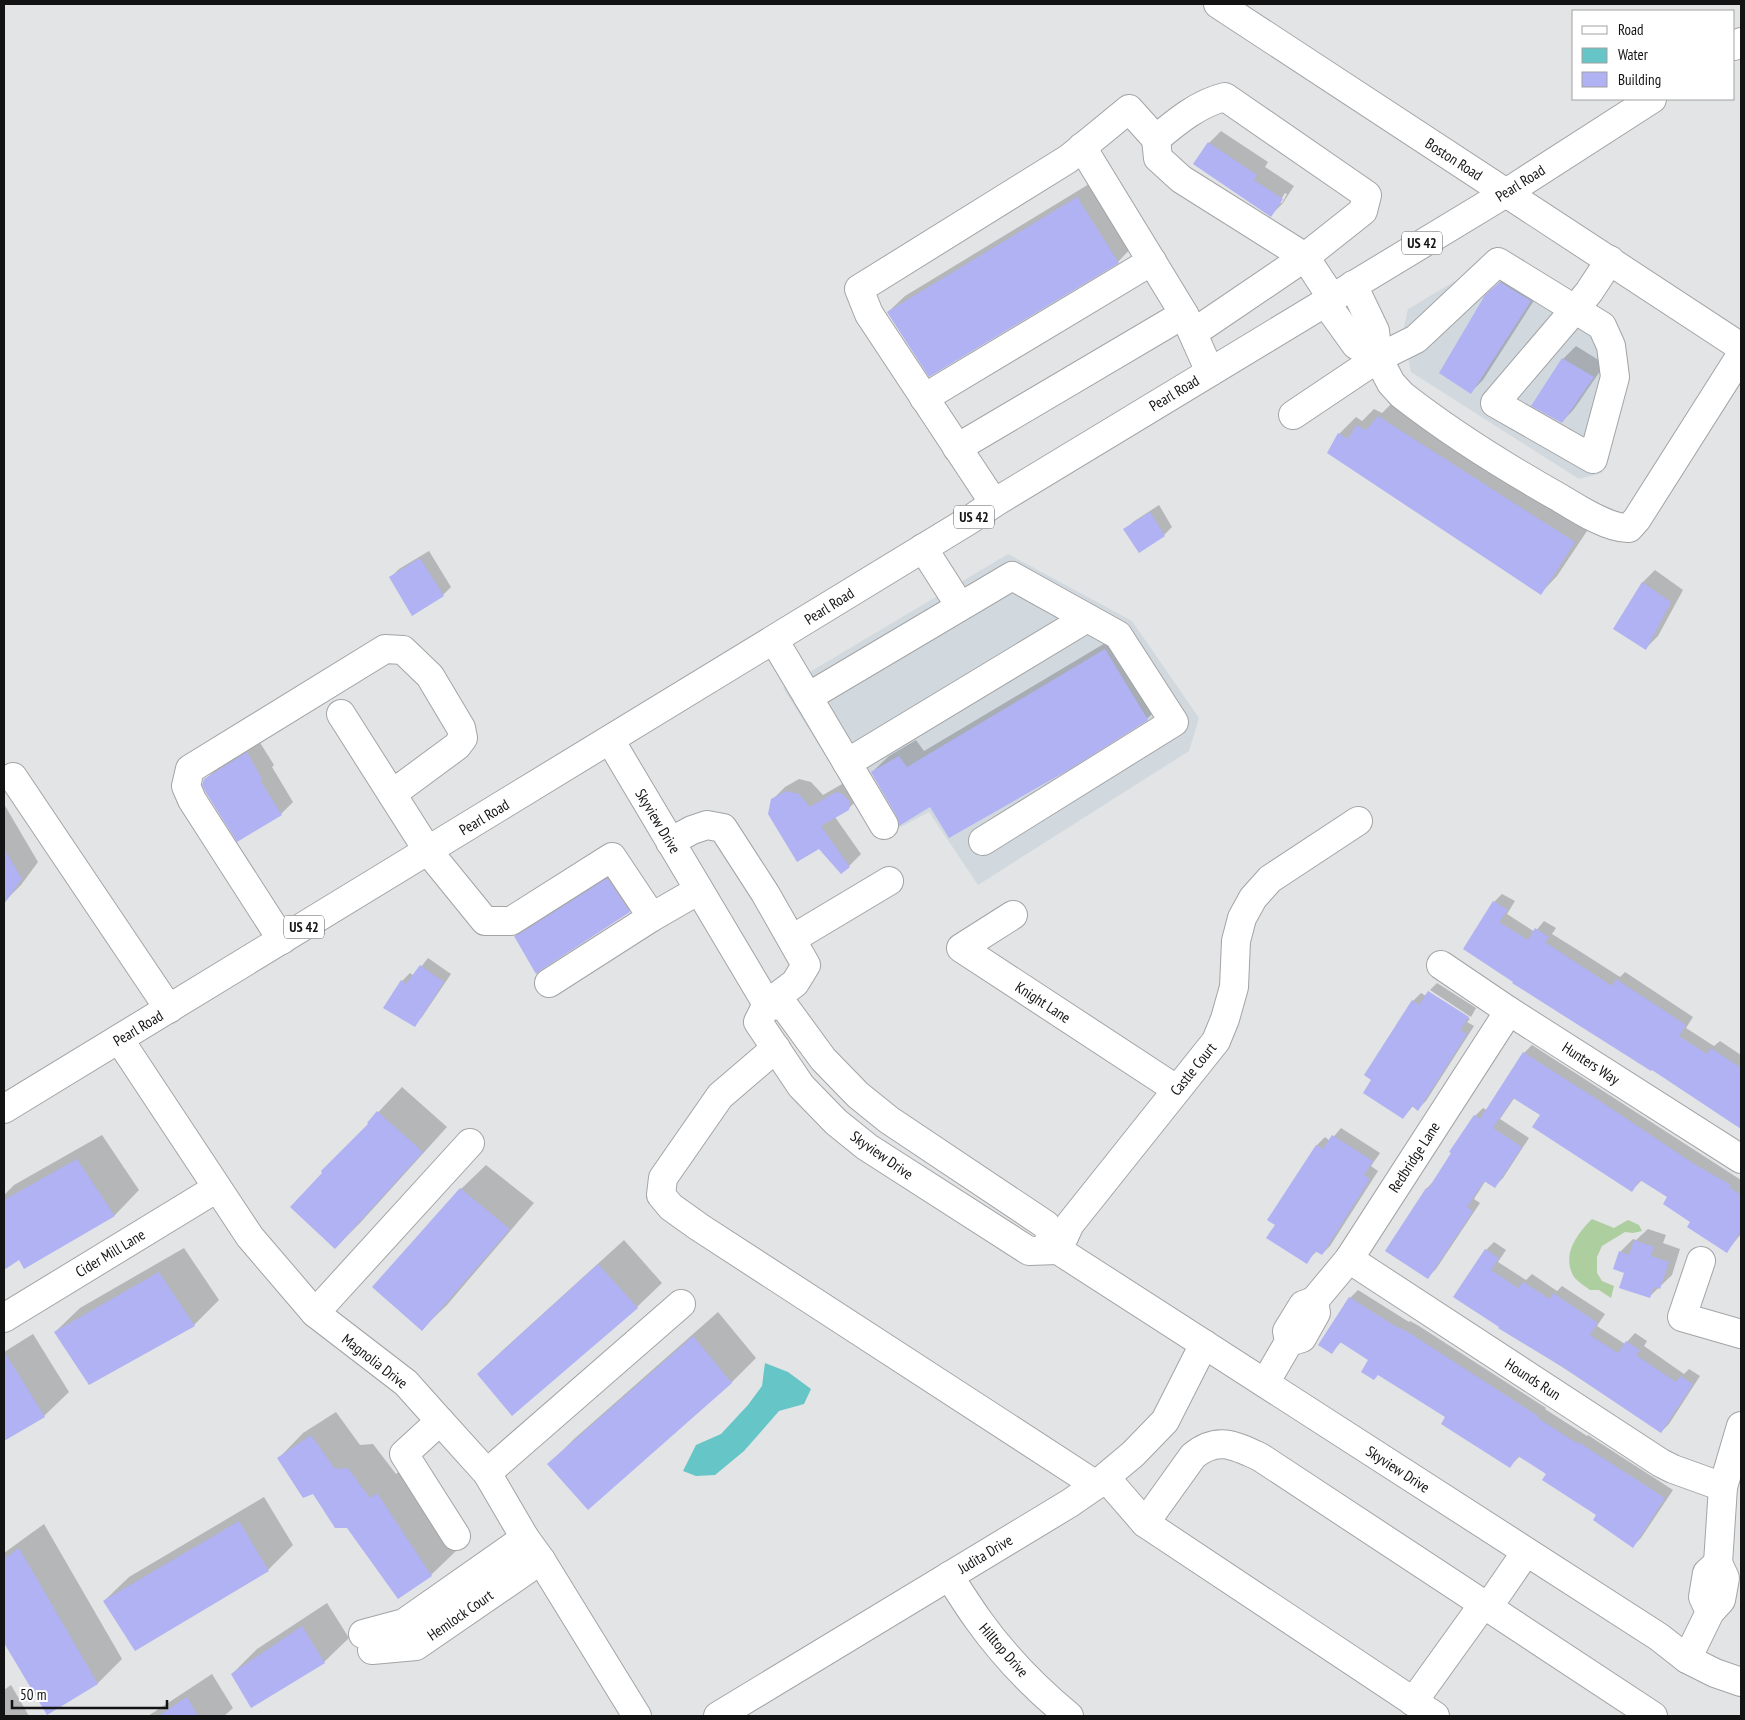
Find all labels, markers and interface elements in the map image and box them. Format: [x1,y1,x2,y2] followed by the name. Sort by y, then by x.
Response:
[1572,10,1735,100] legend
[1618,20,1644,39] text: Road
[1618,45,1649,64] text: Water
[1618,70,1661,89] text: Building
[1422,133,1486,185] street label: Boston Road
[1492,160,1548,206] street label: Pearl Road
[1402,232,1442,254] road number: US 42
[1146,371,1202,415] street label: Pearl Road
[954,506,994,528] road number: US 42
[801,583,857,629] street label: Pearl Road
[631,785,685,857] street label: Skyview Drive
[456,795,512,839] street label: Pearl Road
[284,916,324,939] road number: US 42
[1012,977,1074,1027] street label: Knight Lane
[110,1006,166,1050] street label: Pearl Road
[1559,1037,1624,1089] street label: Hunters Way
[1166,1039,1220,1099] street label: Castle Court
[1384,1118,1444,1196] street label: Redbridge Lane
[847,1127,917,1183] street label: Skyview Drive
[72,1225,148,1281] street label: Cider Mill Lane
[338,1329,412,1393] street label: Magnolia Drive
[1502,1354,1564,1404] street label: Hounds Run
[1363,1441,1433,1497] street label: Skyview Drive
[953,1530,1016,1578] street label: Judita Drive
[423,1585,497,1645] street label: Hemlock Court
[975,1619,1033,1681] street label: Hilltop Drive
[12,1678,168,1710] scale bar
[20,1685,46,1704] text: 50 m

